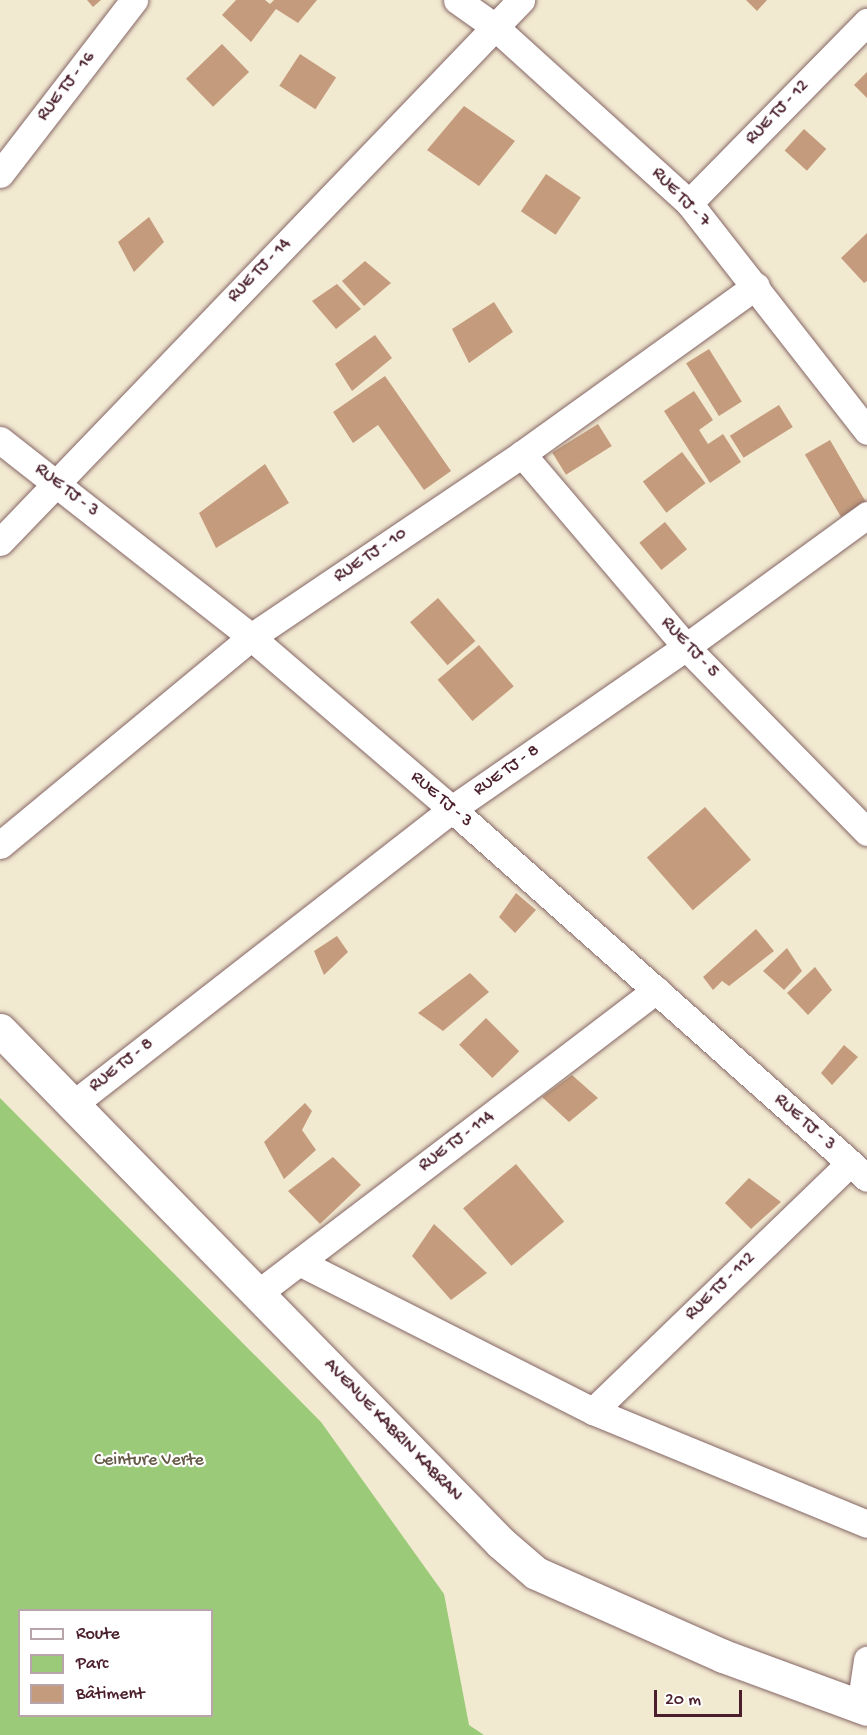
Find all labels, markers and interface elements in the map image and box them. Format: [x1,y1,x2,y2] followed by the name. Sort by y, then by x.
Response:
[33,48,101,126] street label: RUE TJ - 16
[742,76,814,150] street label: RUE TJ - 12
[646,163,714,233] street label: RUE TJ - 7
[224,234,296,308] street label: RUE TJ - 14
[30,459,102,523] street label: RUE TJ - 3
[330,524,412,588] street label: RUE TJ - 10
[655,613,723,683] street label: RUE TJ - 5
[470,740,544,802] street label: RUE TJ - 8
[406,767,476,833] street label: RUE TJ - 3
[85,1034,159,1098] street label: RUE TJ - 8
[769,1090,839,1156] street label: RUE TJ - 3
[415,1107,499,1177] street label: RUE TJ - 114
[681,1248,761,1326] street label: RUE TJ - 112
[318,1355,466,1507] street label: AVENUE KABRIN KABRAN
[94,1450,204,1472] park label: Ceinture Verte
[18,1609,213,1717] legend
[76,1624,120,1645] text: Route
[76,1654,108,1675] text: Parc
[657,1678,746,1716] scale bar
[76,1684,144,1705] text: Bâtiment
[665,1690,701,1711] text: 20 m

